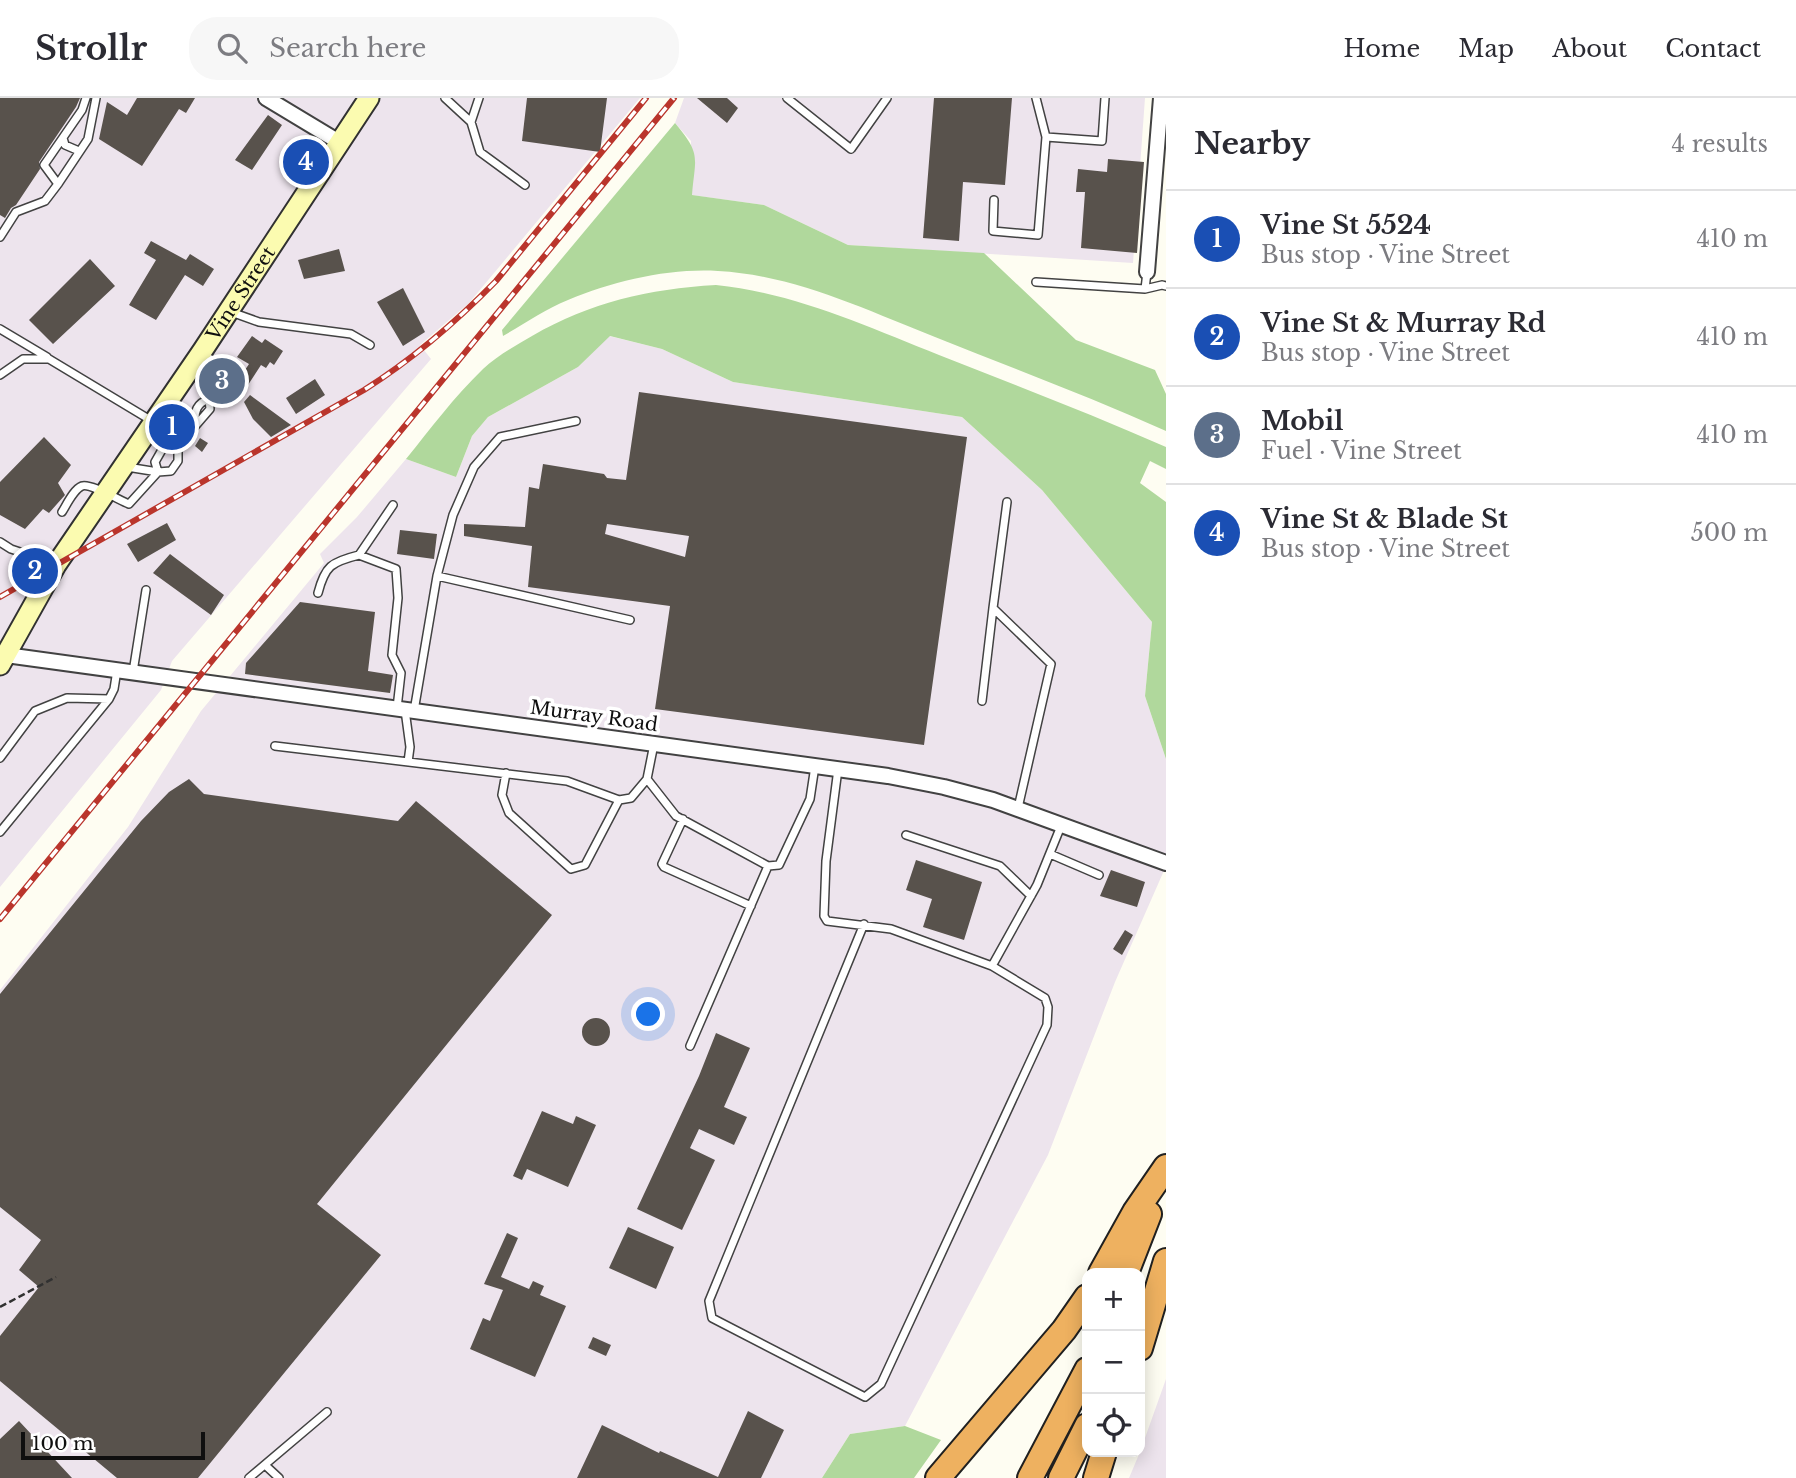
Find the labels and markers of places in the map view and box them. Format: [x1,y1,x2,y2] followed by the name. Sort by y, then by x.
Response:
[283,136,329,188] pin: 4
[199,355,245,407] pin: 3
[149,401,195,453] pin: 1
[12,545,58,597] pin: 2

